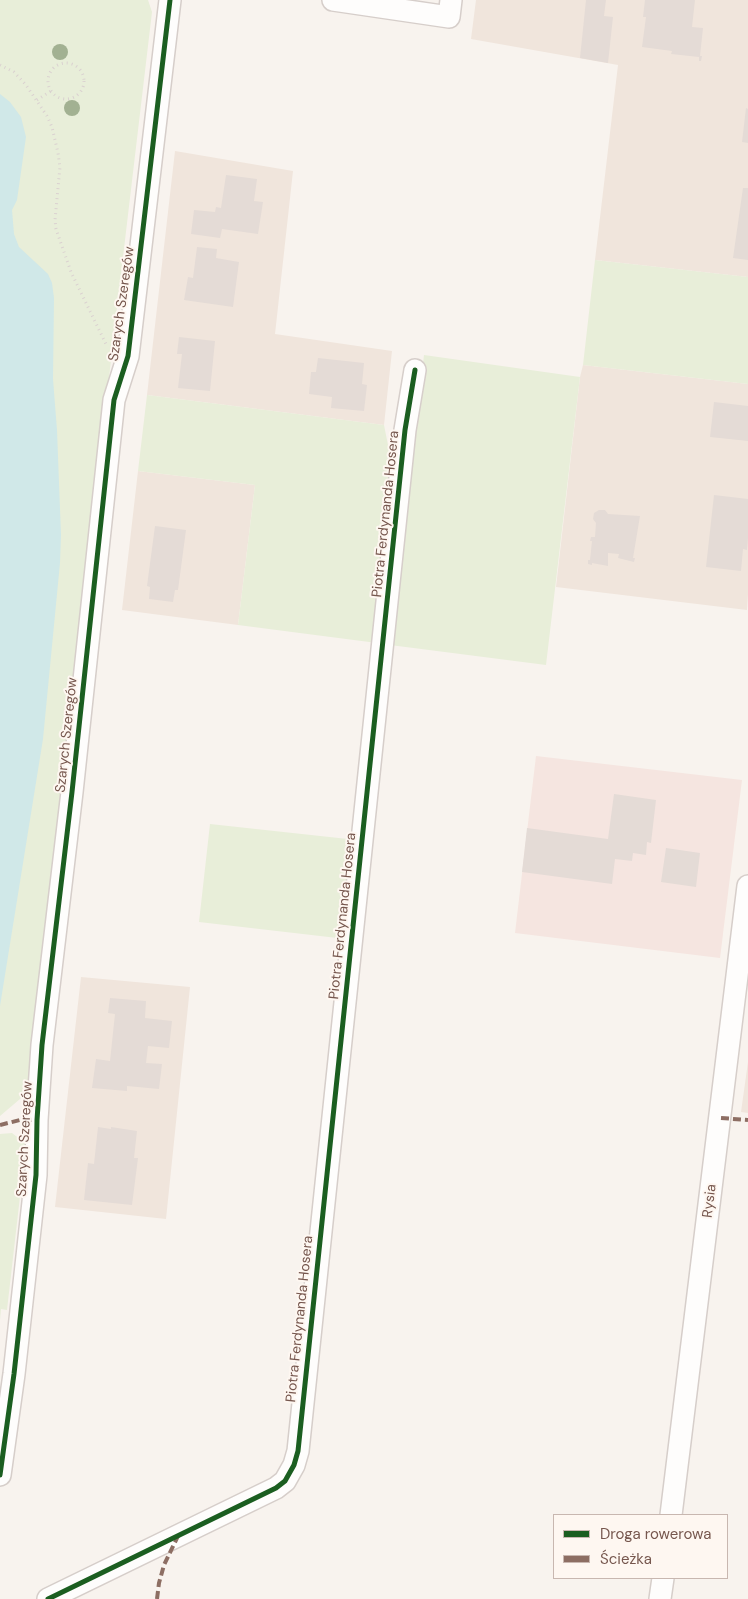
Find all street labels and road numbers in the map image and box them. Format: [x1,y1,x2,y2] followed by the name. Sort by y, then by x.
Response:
[106,245,138,363] street label: Szarych Szeregów
[369,430,403,598] street label: Piotra Ferdynanda Hosera
[53,677,81,793] street label: Szarych Szeregów
[326,832,360,1000] street label: Piotra Ferdynanda Hosera
[14,1081,36,1197] street label: Szarych Szeregów
[700,1183,720,1219] street label: Rysia
[283,1235,317,1403] street label: Piotra Ferdynanda Hosera

